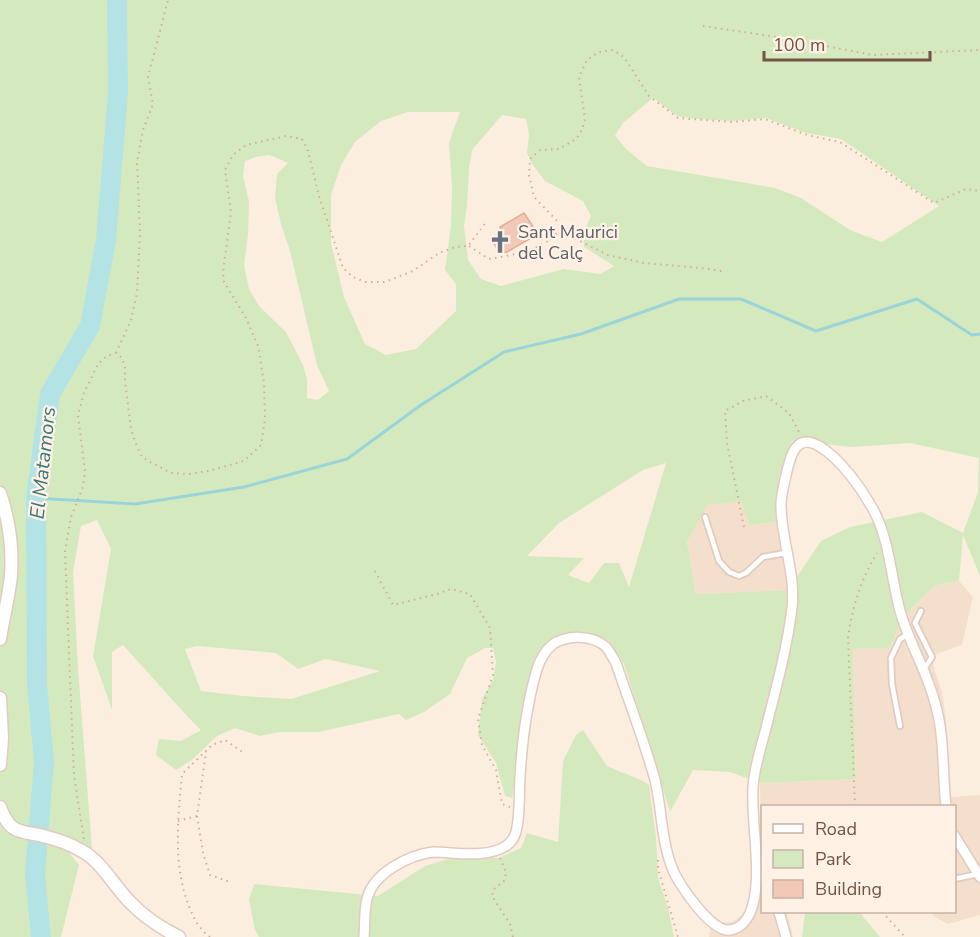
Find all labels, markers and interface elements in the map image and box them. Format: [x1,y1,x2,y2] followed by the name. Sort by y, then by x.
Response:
[764,24,930,62] scale bar
[773,33,825,57] text: 100 m
[518,220,618,265] place label: Sant Maurici del Calç
[487,229,513,255] church icon: Sant Maurici del Calç
[24,405,62,521] water label: El Matamors
[761,805,956,913] legend
[815,817,857,841] text: Road
[815,847,852,871] text: Park
[815,877,882,901] text: Building

